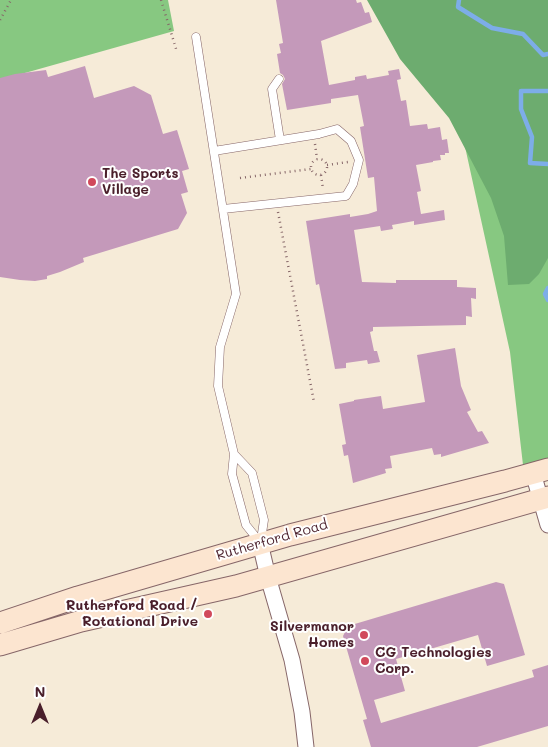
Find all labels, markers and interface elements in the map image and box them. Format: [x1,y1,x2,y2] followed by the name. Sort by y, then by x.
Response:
[102,166,178,198] place label: The Sports Village
[86,176,98,188] marker: The Sports Village
[214,516,330,564] street label: Rutherford Road
[66,598,198,630] place label: Rutherford Road / Rotational Drive
[202,608,214,620] marker: Rutherford Road / Rotational Drive
[270,619,354,652] place label: Silvermanor Homes
[358,629,370,641] marker: Silvermanor Homes
[375,645,492,678] place label: CG Technologies Corp.
[359,655,371,667] marker: CG Technologies Corp.
[15,682,65,732] north arrow
[35,682,45,701] text: N

